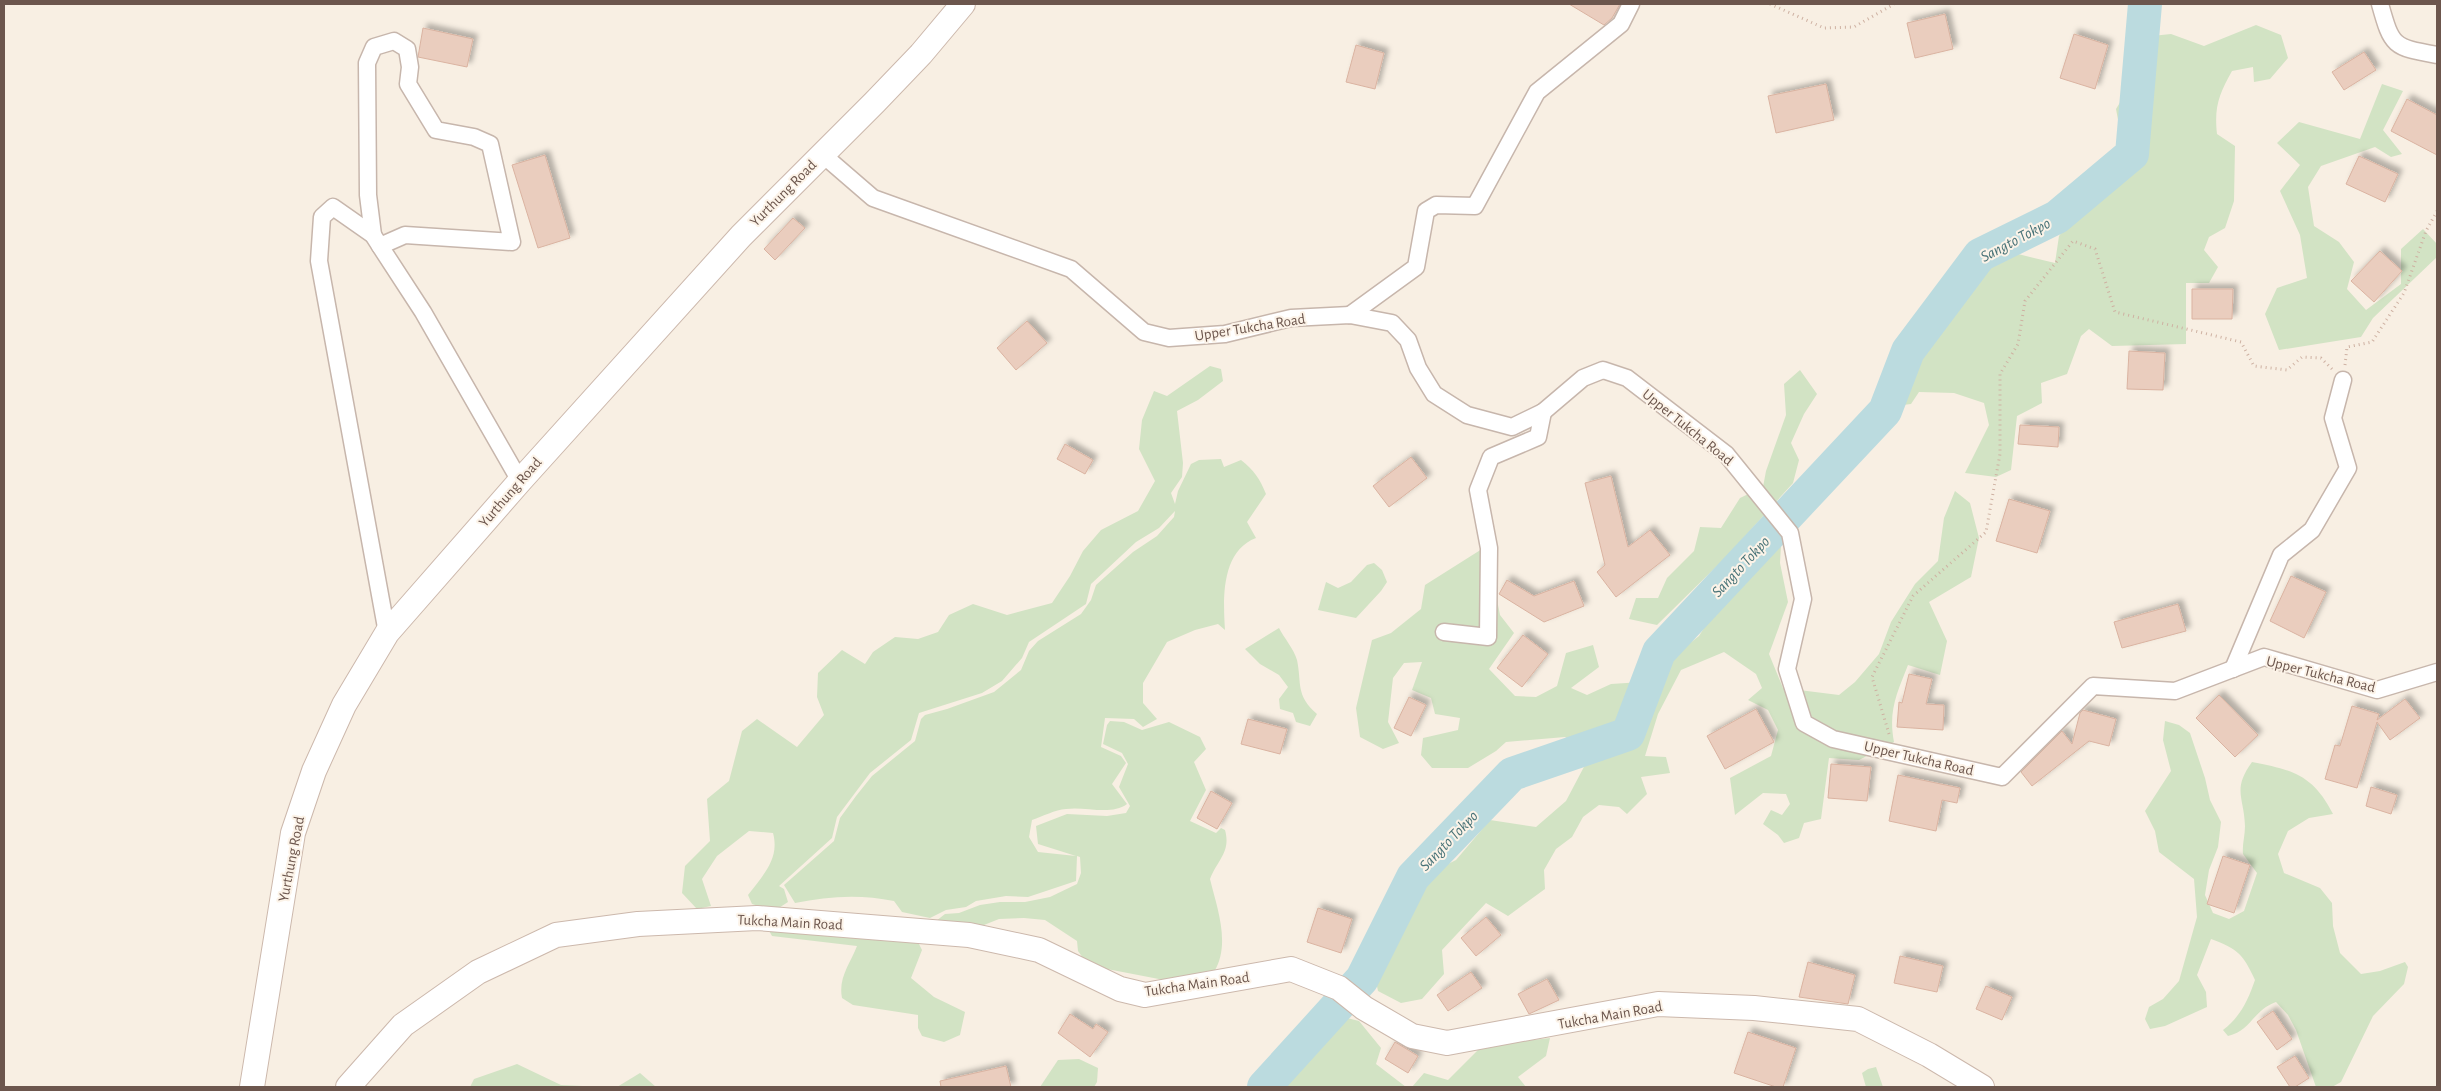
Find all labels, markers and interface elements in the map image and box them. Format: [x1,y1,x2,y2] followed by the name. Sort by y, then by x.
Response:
[747,157,819,229] street label: Yurthung Road
[1978,215,2054,266] water label: Sangto Tokpo
[1194,311,1307,344] street label: Upper Tukcha Road
[1639,386,1736,469] street label: Upper Tukcha Road
[476,455,545,530] street label: Yurthung Road
[1709,533,1774,601] water label: Sangto Tokpo
[2265,654,2377,695] street label: Upper Tukcha Road
[1863,739,1975,778] street label: Upper Tukcha Road
[1416,807,1482,874] water label: Sangto Tokpo
[276,815,307,903] street label: Yurthung Road
[737,912,843,933] street label: Tukcha Main Road
[1144,970,1251,999] street label: Tukcha Main Road
[1557,999,1664,1032] street label: Tukcha Main Road

